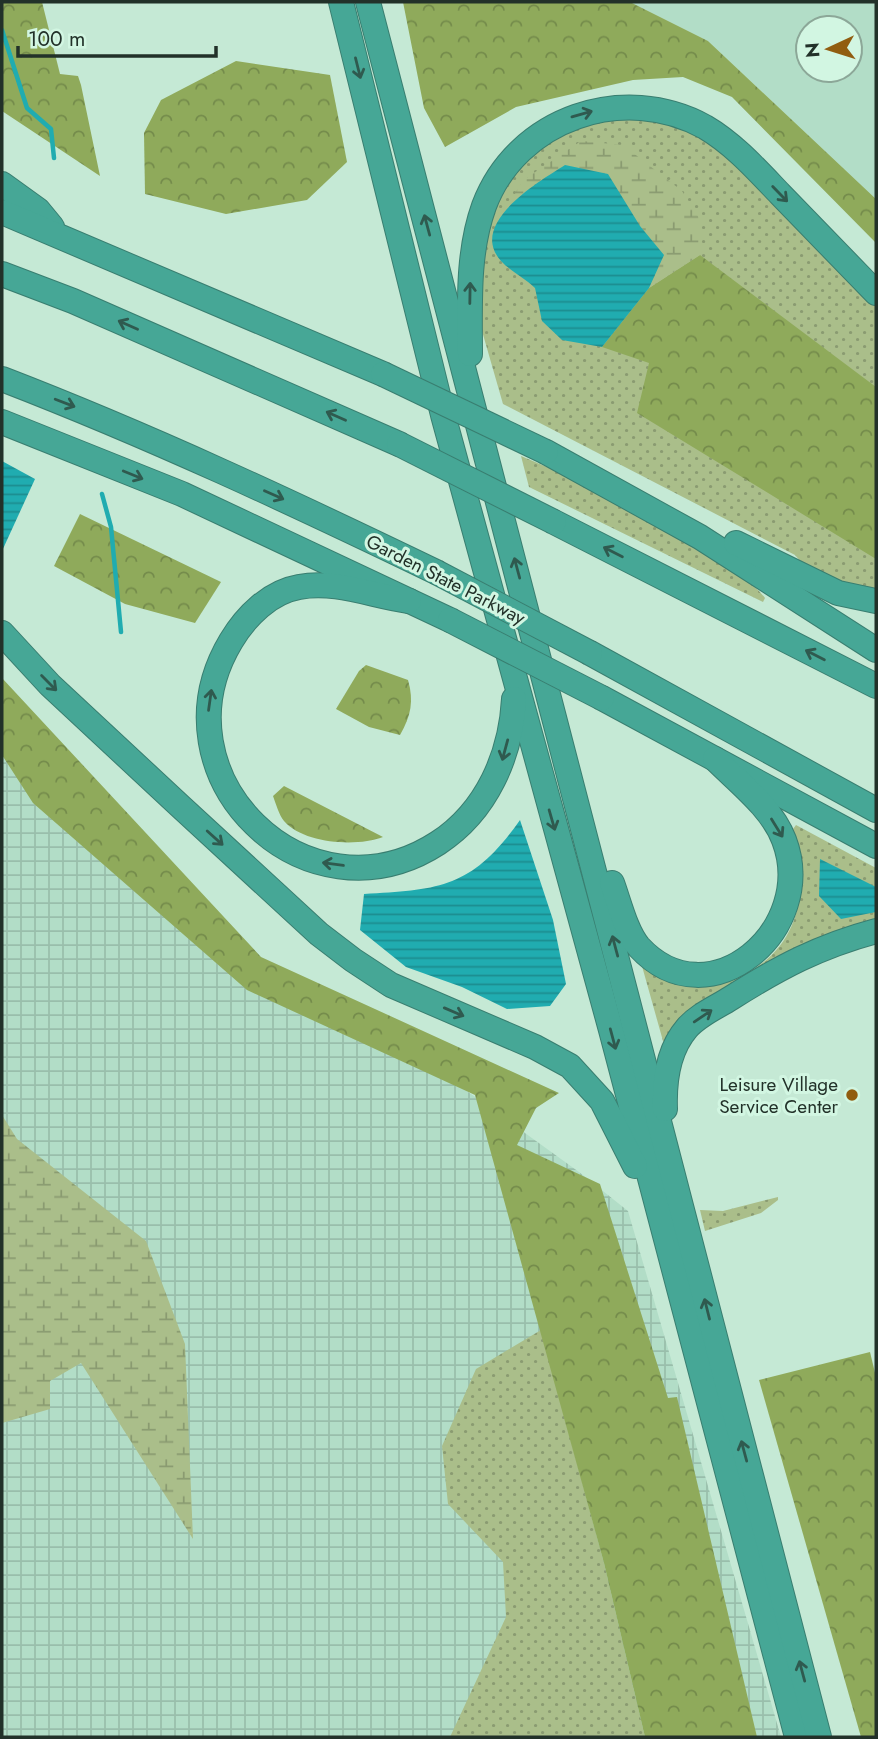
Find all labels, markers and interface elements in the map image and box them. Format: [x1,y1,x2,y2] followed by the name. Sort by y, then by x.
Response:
[18,14,215,58] scale bar
[794,14,864,84] north arrow
[28,24,85,54] text: 100 m
[799,42,827,59] text: N
[352,56,365,79] one-way arrow
[571,107,593,120] one-way arrow
[771,185,788,202] one-way arrow
[420,214,433,237] one-way arrow
[464,282,477,305] one-way arrow
[118,318,139,331] one-way arrow
[54,398,76,411] one-way arrow
[326,409,348,422] one-way arrow
[122,469,144,482] one-way arrow
[262,489,284,502] one-way arrow
[362,528,531,632] street label: Garden State Parkway
[603,544,624,558] one-way arrow
[510,557,523,580] one-way arrow
[805,647,826,661] one-way arrow
[40,674,57,691] one-way arrow
[204,689,217,712] one-way arrow
[498,738,511,761] one-way arrow
[547,808,560,830] one-way arrow
[769,818,784,837] one-way arrow
[206,830,223,847] one-way arrow
[322,858,345,871] one-way arrow
[608,935,621,958] one-way arrow
[442,1006,464,1019] one-way arrow
[693,1009,712,1023] one-way arrow
[607,1027,620,1050] one-way arrow
[719,1071,838,1120] place label: Leisure Village Service Center
[844,1087,860,1103] marker: Leisure Village Service Center
[700,1298,713,1320] one-way arrow
[737,1440,750,1463] one-way arrow
[795,1660,808,1683] one-way arrow

